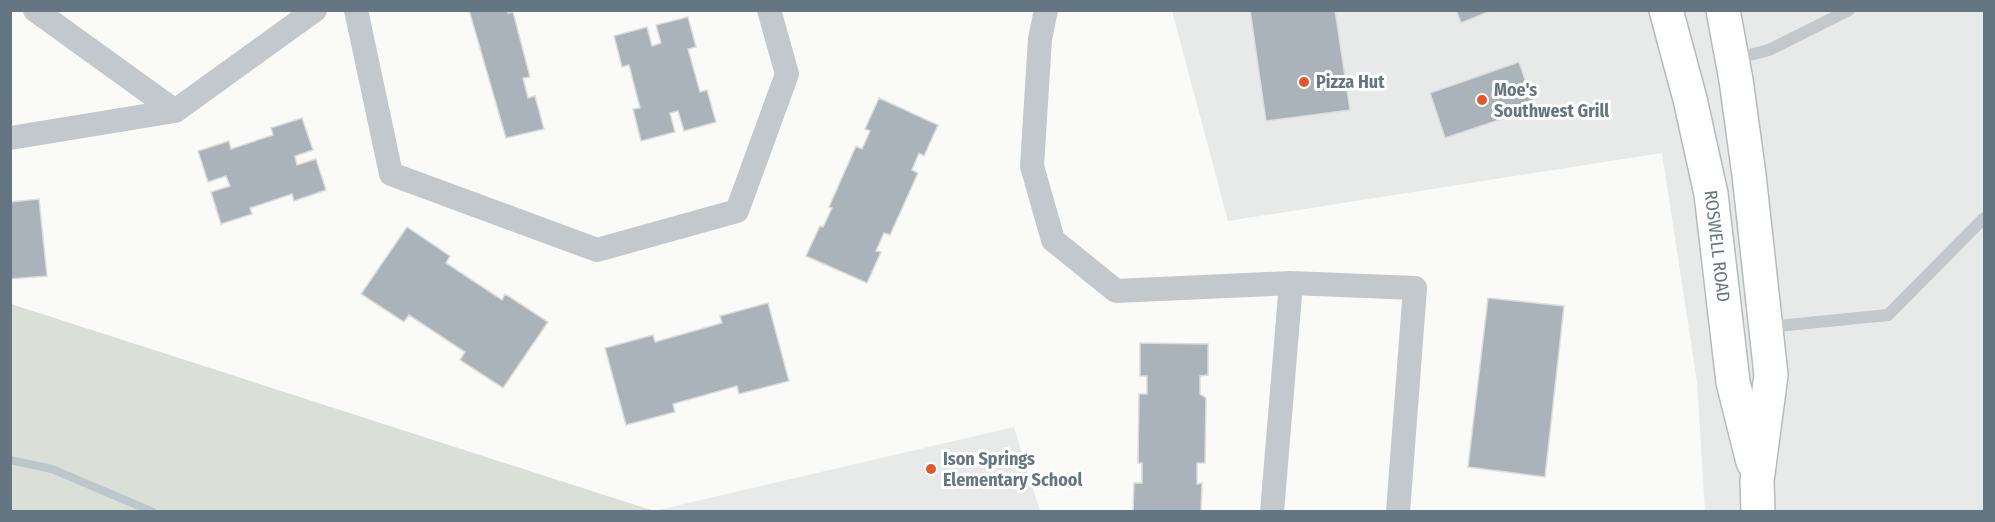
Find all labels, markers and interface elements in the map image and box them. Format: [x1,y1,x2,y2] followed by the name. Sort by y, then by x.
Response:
[1316,71,1385,93] place label: Pizza Hut
[1297,75,1311,89] marker: Pizza Hut
[1494,79,1609,122] place label: Moe's Southwest Grill
[1475,93,1489,107] marker: Moe's Southwest Grill
[1700,189,1735,303] street label: ROSWELL ROAD
[943,448,1082,491] place label: Ison Springs Elementary School
[924,462,938,476] marker: Ison Springs Elementary School

